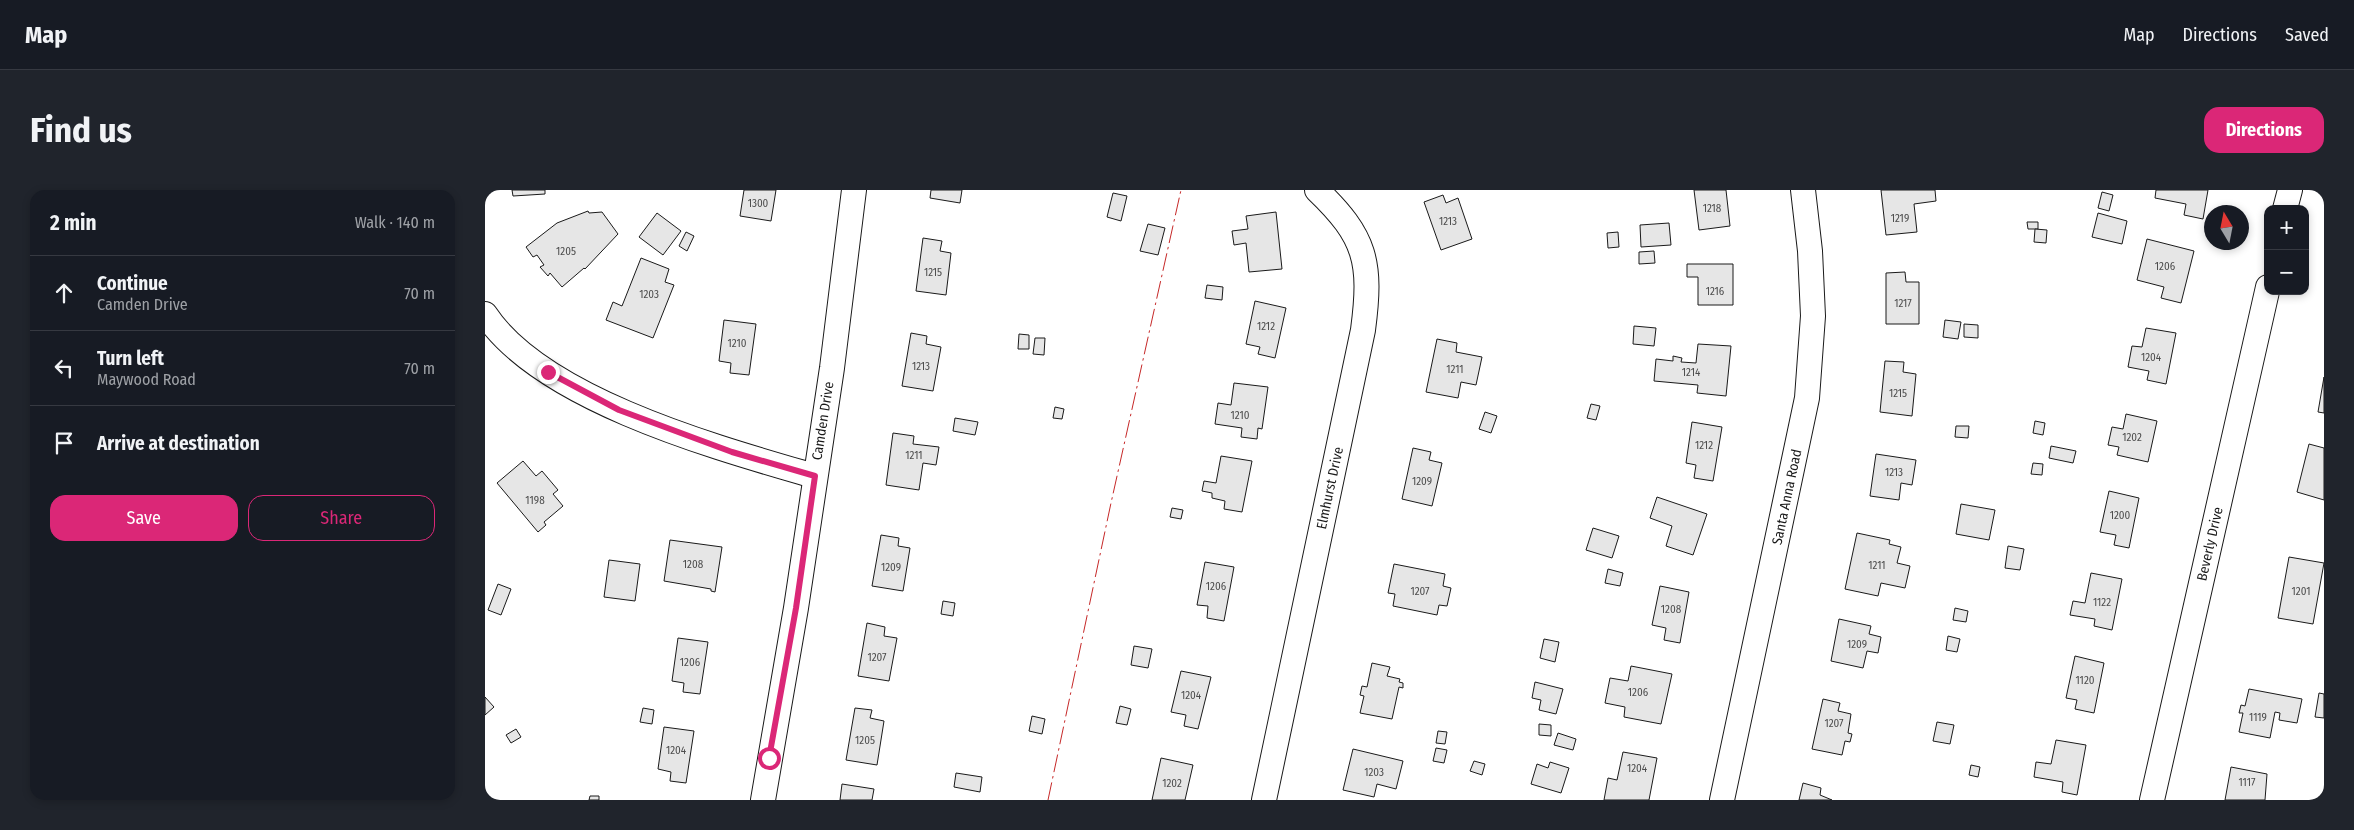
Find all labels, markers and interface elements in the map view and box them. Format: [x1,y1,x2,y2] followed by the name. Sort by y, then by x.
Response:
[25,21,67,49] text: Map
[2123,24,2155,46] text: Map
[2183,24,2257,46] text: Directions
[2285,24,2329,46] text: Saved
[2204,107,2324,153] button: Directions
[30,109,132,151] text: Find us
[748,197,769,210] house number: 1300
[1703,202,1722,215] house number: 1218
[2204,205,2249,250] north arrow
[2264,205,2309,295] map controls
[2264,205,2309,250] button: +
[50,210,97,236] text: 2 min
[1891,212,1909,225] house number: 1219
[355,213,435,232] text: Walk · 140 m
[1439,215,1457,228] house number: 1213
[556,245,576,258] house number: 1205
[2264,250,2309,295] button: −
[2155,260,2176,273] house number: 1206
[924,266,942,279] house number: 1215
[97,272,168,295] text: Continue
[50,279,78,307] icon: ahead
[404,284,435,303] text: 70 m
[1706,285,1725,298] house number: 1216
[639,288,659,301] house number: 1203
[97,295,188,314] text: Camden Drive
[1894,297,1912,310] house number: 1217
[1257,320,1275,333] house number: 1212
[728,337,747,350] house number: 1210
[97,347,164,370] text: Turn left
[2141,351,2162,364] house number: 1204
[50,354,78,382] icon: left
[404,359,435,378] text: 70 m
[912,360,930,373] house number: 1213
[537,361,560,384] route end
[1446,363,1464,376] house number: 1211
[1682,366,1701,379] house number: 1214
[97,370,196,389] text: Maywood Road
[808,380,838,462] street label: Camden Drive
[1889,387,1907,400] house number: 1215
[1231,409,1250,422] house number: 1210
[50,429,78,457] icon: arrive
[2122,431,2142,444] house number: 1202
[97,432,260,455] text: Arrive at destination
[1695,439,1713,452] house number: 1212
[1313,445,1347,531] street label: Elmhurst Drive
[1769,448,1805,546] street label: Santa Anna Road
[905,449,923,462] house number: 1211
[1885,466,1903,479] house number: 1213
[1412,475,1432,488] house number: 1209
[525,494,545,507] house number: 1198
[50,495,238,541] button: Save
[248,495,435,541] button: Share
[2193,505,2227,583] street label: Beverly Drive
[2110,509,2131,522] house number: 1200
[683,558,704,571] house number: 1208
[1868,559,1886,572] house number: 1211
[881,561,901,574] house number: 1209
[1206,580,1227,593] house number: 1206
[1410,585,1430,598] house number: 1207
[2292,585,2310,598] house number: 1201
[2093,596,2111,609] house number: 1122
[1661,603,1682,616] house number: 1208
[1847,638,1867,651] house number: 1209
[867,651,887,664] house number: 1207
[680,656,701,669] house number: 1206
[2075,674,2095,687] house number: 1120
[1628,686,1649,699] house number: 1206
[1181,689,1202,702] house number: 1204
[2249,711,2267,724] house number: 1119
[1824,717,1844,730] house number: 1207
[855,734,875,747] house number: 1205
[666,744,687,757] house number: 1204
[758,747,781,770] route start
[1627,762,1648,775] house number: 1204
[1364,766,1384,779] house number: 1203
[2238,776,2256,789] house number: 1117
[1162,777,1182,790] house number: 1202

